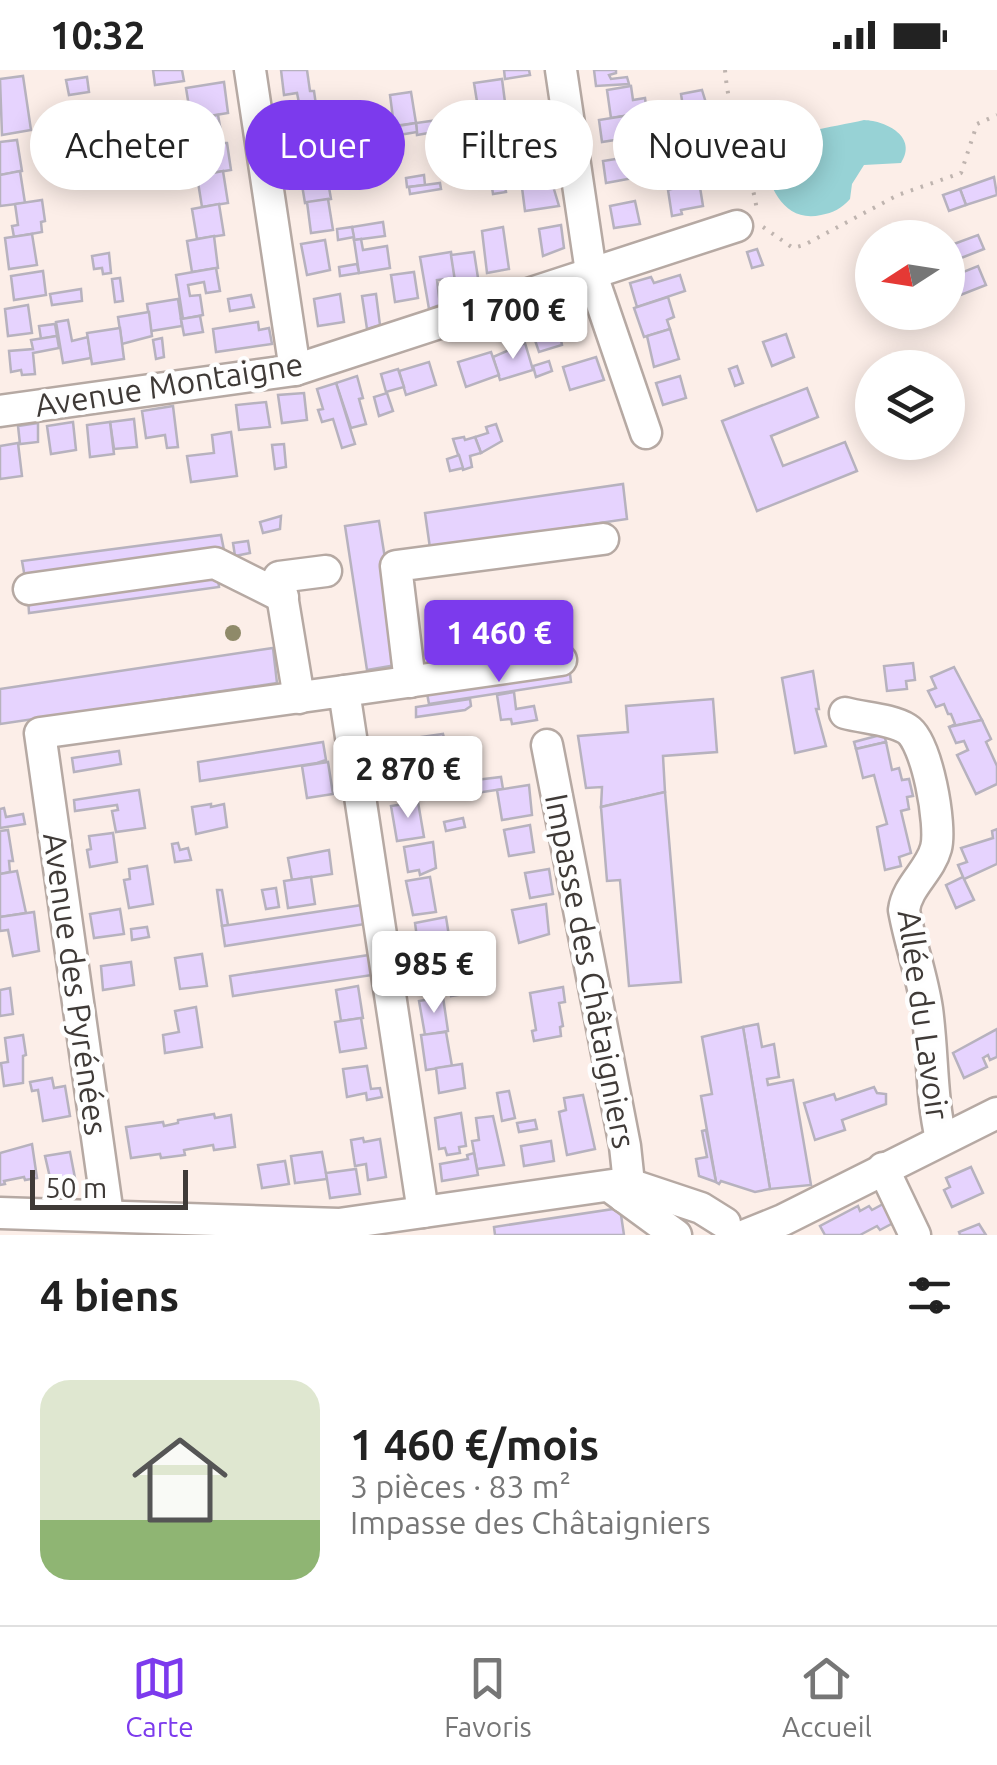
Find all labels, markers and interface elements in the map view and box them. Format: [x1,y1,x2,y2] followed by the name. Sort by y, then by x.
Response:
[50,14,145,56] text: 10:32
[30,100,225,190] chip: Acheter
[245,100,405,190] chip: Louer
[425,100,593,190] chip: Filtres
[613,100,823,190] chip: Nouveau
[855,220,965,330] north arrow
[855,220,965,460] map controls
[421,277,605,362] pin: 1 700 €
[460,291,566,327] text: 1 700 €
[32,345,305,423] street label: Avenue Montaigne
[855,350,965,460] button: layers
[407,600,591,685] pin: 1 460 €
[446,614,552,650] text: 1 460 €
[316,736,500,821] pin: 2 870 €
[355,750,461,786] text: 2 870 €
[539,790,643,1151] street label: Impasse des Châtaigniers
[37,830,115,1137] street label: Avenue des Pyrénées
[891,908,957,1122] street label: Allée du Lavoir
[364,931,504,1016] pin: 985 €
[394,945,474,981] text: 985 €
[30,1165,188,1210] scale bar
[45,1172,107,1203] text: 50 m
[902,1268,957,1323] icon: filters
[40,1272,179,1319] text: 4 biens
[120,1420,240,1540] icon: home
[350,1421,599,1468] text: 1 460 €/mois
[350,1468,571,1504] text: 3 pièces · 83 m²
[350,1504,711,1540] text: Impasse des Châtaigniers
[125,1651,194,1742] tab: Carte
[444,1651,532,1742] tab: Favoris
[782,1651,872,1742] tab: Accueil

